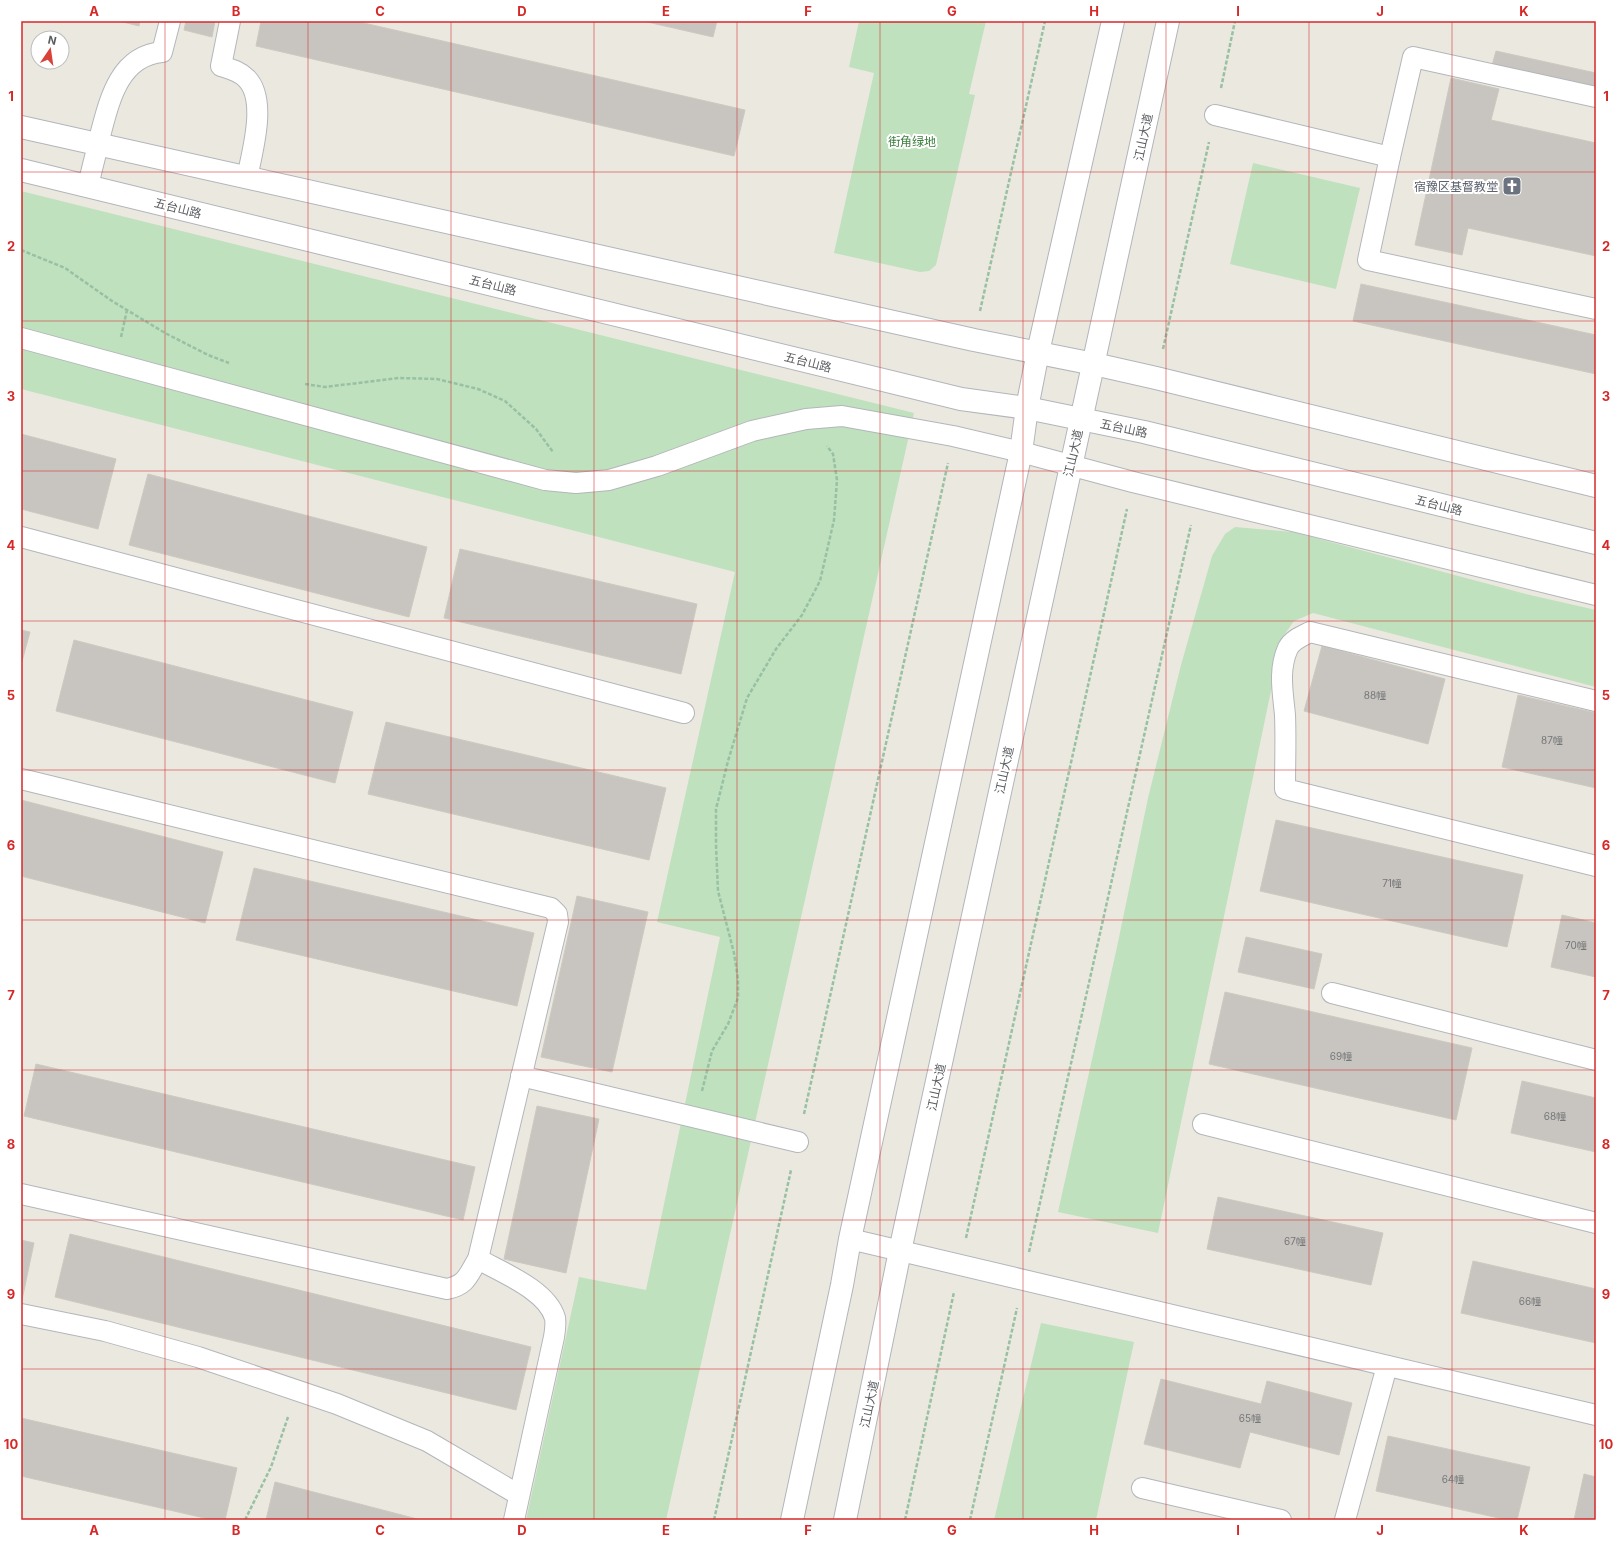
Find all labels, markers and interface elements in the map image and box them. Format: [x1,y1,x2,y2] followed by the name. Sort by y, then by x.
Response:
[89,3,99,19] text: A
[232,3,241,19] text: B
[375,3,385,19] text: C
[517,3,527,19] text: D
[662,3,670,19] text: E
[804,3,812,19] text: F
[947,3,957,19] text: G
[1089,3,1099,19] text: H
[1236,3,1240,19] text: I
[1376,3,1384,19] text: J
[1519,3,1529,19] text: K
[30,30,70,70] north arrow
[47,32,58,48] text: N
[8,88,14,104] text: 1
[1603,88,1609,104] text: 1
[1131,112,1155,162] street label: 江山大道
[888,134,936,149] park label: 街角绿地
[1501,175,1523,197] church icon: 宿豫区基督教堂
[1414,179,1498,194] place label: 宿豫区基督教堂
[153,195,203,221] street label: 五台山路
[7,238,15,254] text: 2
[1602,238,1610,254] text: 2
[468,272,518,298] street label: 五台山路
[783,349,833,375] street label: 五台山路
[7,388,15,404] text: 3
[1602,388,1610,404] text: 3
[1099,416,1149,440] street label: 五台山路
[1060,428,1086,478] street label: 江山大道
[1414,492,1464,518] street label: 五台山路
[7,537,16,553] text: 4
[1602,537,1611,553] text: 4
[7,687,15,703] text: 5
[1602,687,1610,703] text: 5
[1364,689,1386,701] house number: 88幢
[1541,734,1563,746] house number: 87幢
[992,745,1016,795] street label: 江山大道
[7,837,15,853] text: 6
[1602,837,1610,853] text: 6
[1382,877,1402,889] house number: 71幢
[1565,939,1587,951] house number: 70幢
[7,987,15,1003] text: 7
[1602,987,1610,1003] text: 7
[1330,1050,1352,1062] house number: 69幢
[924,1062,948,1112] street label: 江山大道
[1544,1110,1566,1122] house number: 68幢
[7,1136,15,1152] text: 8
[1602,1136,1610,1152] text: 8
[1284,1235,1306,1247] house number: 67幢
[7,1286,15,1302] text: 9
[1602,1286,1610,1302] text: 9
[1519,1295,1541,1307] house number: 66幢
[857,1379,881,1429] street label: 江山大道
[1239,1412,1261,1424] house number: 65幢
[4,1436,18,1452] text: 10
[1599,1436,1613,1452] text: 10
[1442,1473,1464,1485] house number: 64幢
[89,1522,99,1538] text: A
[232,1522,241,1538] text: B
[375,1522,385,1538] text: C
[517,1522,527,1538] text: D
[662,1522,670,1538] text: E
[804,1522,812,1538] text: F
[947,1522,957,1538] text: G
[1089,1522,1099,1538] text: H
[1236,1522,1240,1538] text: I
[1376,1522,1384,1538] text: J
[1519,1522,1529,1538] text: K

